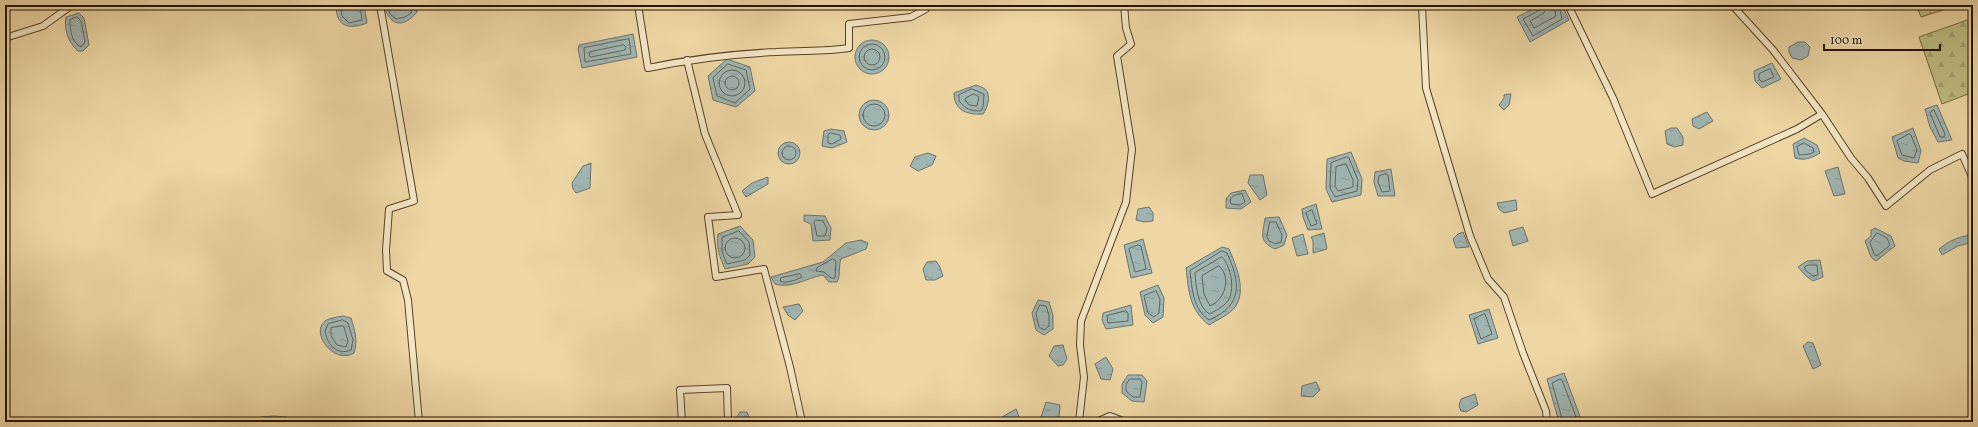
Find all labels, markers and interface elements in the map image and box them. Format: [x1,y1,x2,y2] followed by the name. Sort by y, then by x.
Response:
[1824,26,1940,52] scale bar
[1830,33,1863,49] text: 100 m

